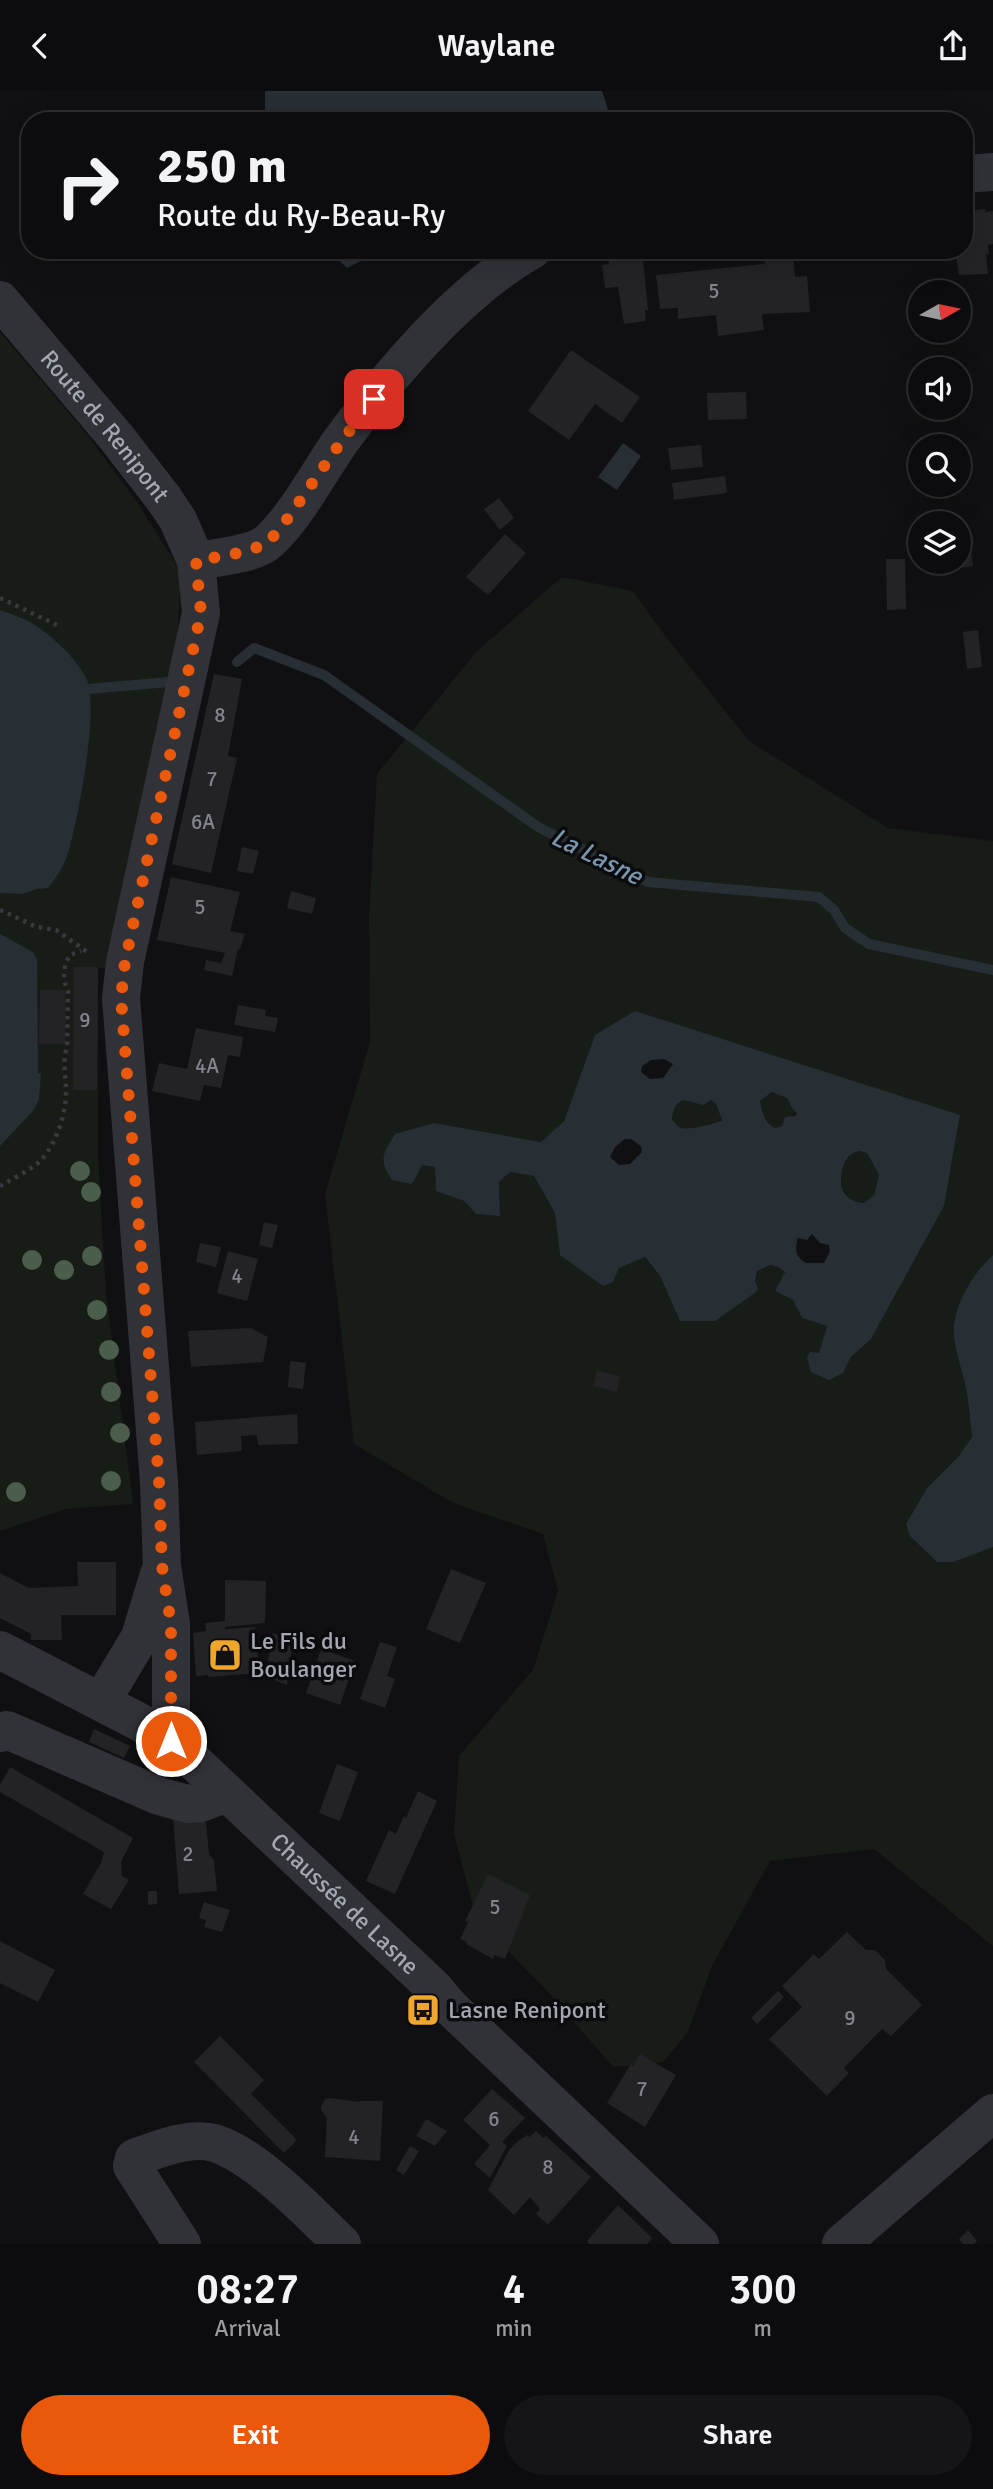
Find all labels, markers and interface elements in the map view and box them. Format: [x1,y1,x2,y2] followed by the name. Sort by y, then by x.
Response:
[438,26,555,65] text: Waylane
[21,27,59,65] icon: back
[934,27,972,65] icon: share
[157,136,287,196] text: 250 m
[42,140,133,231] icon: right
[157,196,445,235] text: Route du Ry-Beau-Ry
[708,278,720,304] house number: 5
[908,280,971,343] north arrow
[908,280,971,574] map controls
[34,344,176,508] street label: Route de Renipont
[908,357,971,420] button: sound
[344,369,404,429] pin
[355,380,393,418] icon: arrive
[908,434,971,497] button: search
[908,511,971,574] button: layers
[214,702,226,728] house number: 8
[206,766,218,792] house number: 7
[191,809,215,835] house number: 6A
[546,821,649,893] water label: La Lasne
[194,894,206,920] house number: 5
[79,1007,91,1033] house number: 9
[195,1053,219,1079] house number: 4A
[231,1263,243,1289] house number: 4
[250,1626,356,1684] place label: Le Fils du Boulanger
[206,1636,244,1674] shop icon: Le Fils du Boulanger
[134,1704,208,1778] position arrow
[264,1827,425,1981] street label: Chaussée de Lasne
[182,1841,194,1867] house number: 2
[489,1894,501,1920] house number: 5
[404,1991,442,2029] bus stop icon: Lasne Renipont
[448,1995,606,2025] place label: Lasne Renipont
[844,2005,856,2031] house number: 9
[636,2076,648,2102] house number: 7
[488,2106,500,2132] house number: 6
[348,2124,360,2150] house number: 4
[542,2154,554,2180] house number: 8
[196,2264,299,2315] text: 08:27
[502,2264,525,2315] text: 4
[729,2264,797,2315] text: 300
[214,2314,281,2343] text: Arrival
[495,2314,532,2343] text: min
[753,2314,772,2343] text: m
[21,2395,490,2475] button: Exit
[504,2395,972,2475] button: Share

